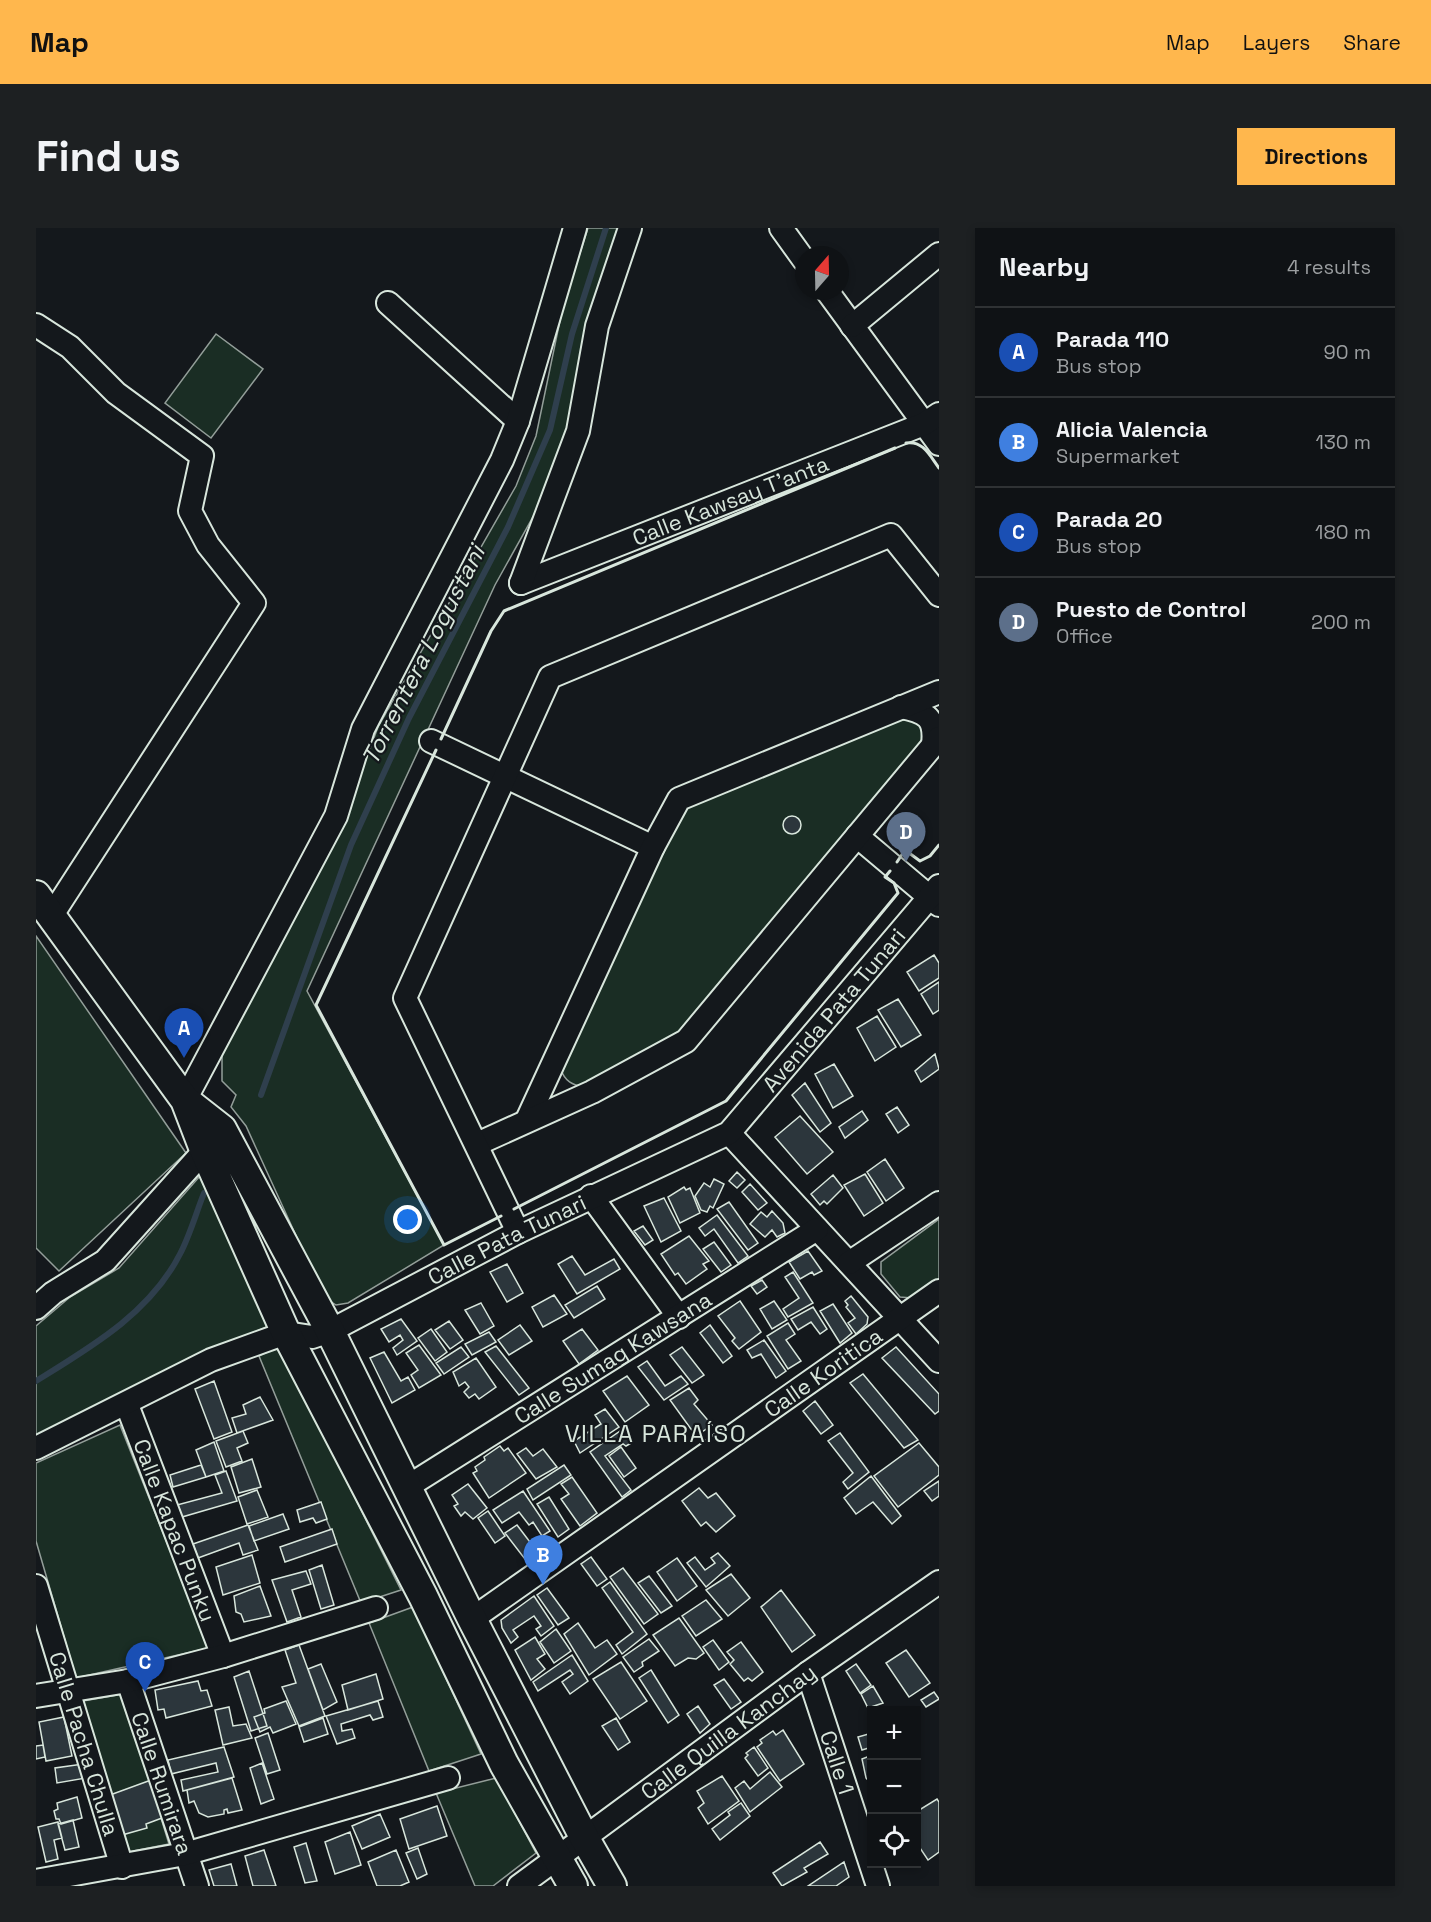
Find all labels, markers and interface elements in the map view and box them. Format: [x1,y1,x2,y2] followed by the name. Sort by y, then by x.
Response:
[30,24,89,60] text: Map
[1166,29,1210,56] text: Map
[1243,29,1310,56] text: Layers
[1343,29,1401,56] text: Share
[1237,128,1395,185] button: Directions
[36,130,181,183] text: Find us
[795,246,849,300] north arrow
[999,250,1089,284] text: Nearby
[1287,254,1371,280] text: 4 results
[1056,325,1169,353] text: Parada 110
[1012,339,1025,365] text: A
[1324,339,1371,365] text: 90 m
[1056,353,1142,379] text: Bus stop
[1056,415,1208,443] text: Alicia Valencia
[1012,429,1025,455] text: B
[1315,429,1371,455] text: 130 m
[1056,443,1180,469] text: Supermarket
[628,449,833,552] street label: Calle Kawsay T'anta
[1056,505,1162,533] text: Parada 20
[1012,519,1025,545] text: C
[1315,519,1371,545] text: 180 m
[1056,533,1142,559] text: Bus stop
[354,537,493,770] water label: Torrentera Logustani
[1056,595,1246,623] text: Puesto de Control
[1012,609,1025,635] text: D
[1311,609,1371,635] text: 200 m
[1056,623,1113,649] text: Office
[886,812,926,862] pin: D
[756,922,911,1098] street label: Avenida Pata Tunari
[164,1008,204,1058] pin: A
[423,1188,590,1291] street label: Calle Pata Tunari
[393,1205,422,1234] your location
[509,1285,717,1430] street label: Calle Sumag Kawsana
[759,1321,888,1424] street label: Calle Koritica
[565,1418,747,1449] district label: VILLA PARAÍSO
[127,1435,222,1625] street label: Calle Kapac Punku
[524,1536,562,1585] pin: B
[126,1642,164,1692] pin: C
[43,1648,126,1839] street label: Calle Pacha Chulla
[635,1658,822,1806] street label: Calle Quilla Kanchay
[867,1706,921,1868] map controls
[867,1706,921,1760] button: +
[125,1708,200,1859] street label: Calle Rumirara
[814,1727,861,1798] street label: Calle 1
[867,1760,921,1814] button: −
[867,1814,921,1868] button: locate

